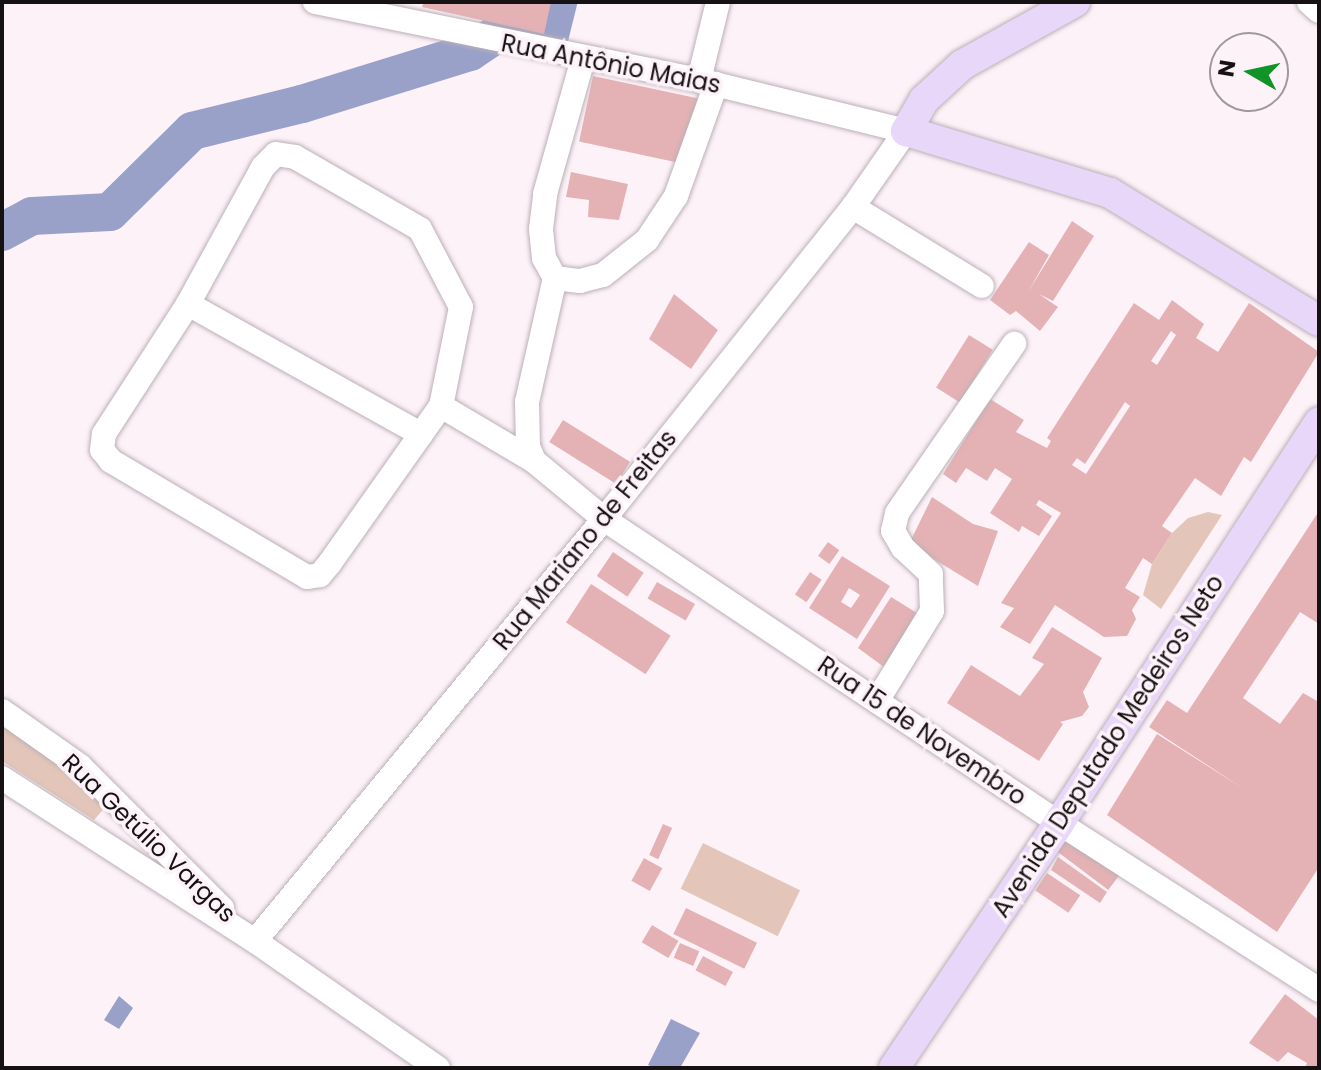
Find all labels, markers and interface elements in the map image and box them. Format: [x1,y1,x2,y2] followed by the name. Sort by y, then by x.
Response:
[499,29,723,99] street label: Rua Antônio Maias
[1209,32,1289,112] north arrow
[1210,58,1243,79] text: N
[487,424,683,656] street label: Rua Mariano de Freitas
[986,569,1230,923] street label: Avenida Deputado Medeiros Neto
[812,651,1032,811] street label: Rua 15 de Novembro
[56,748,242,928] street label: Rua Getúlio Vargas

